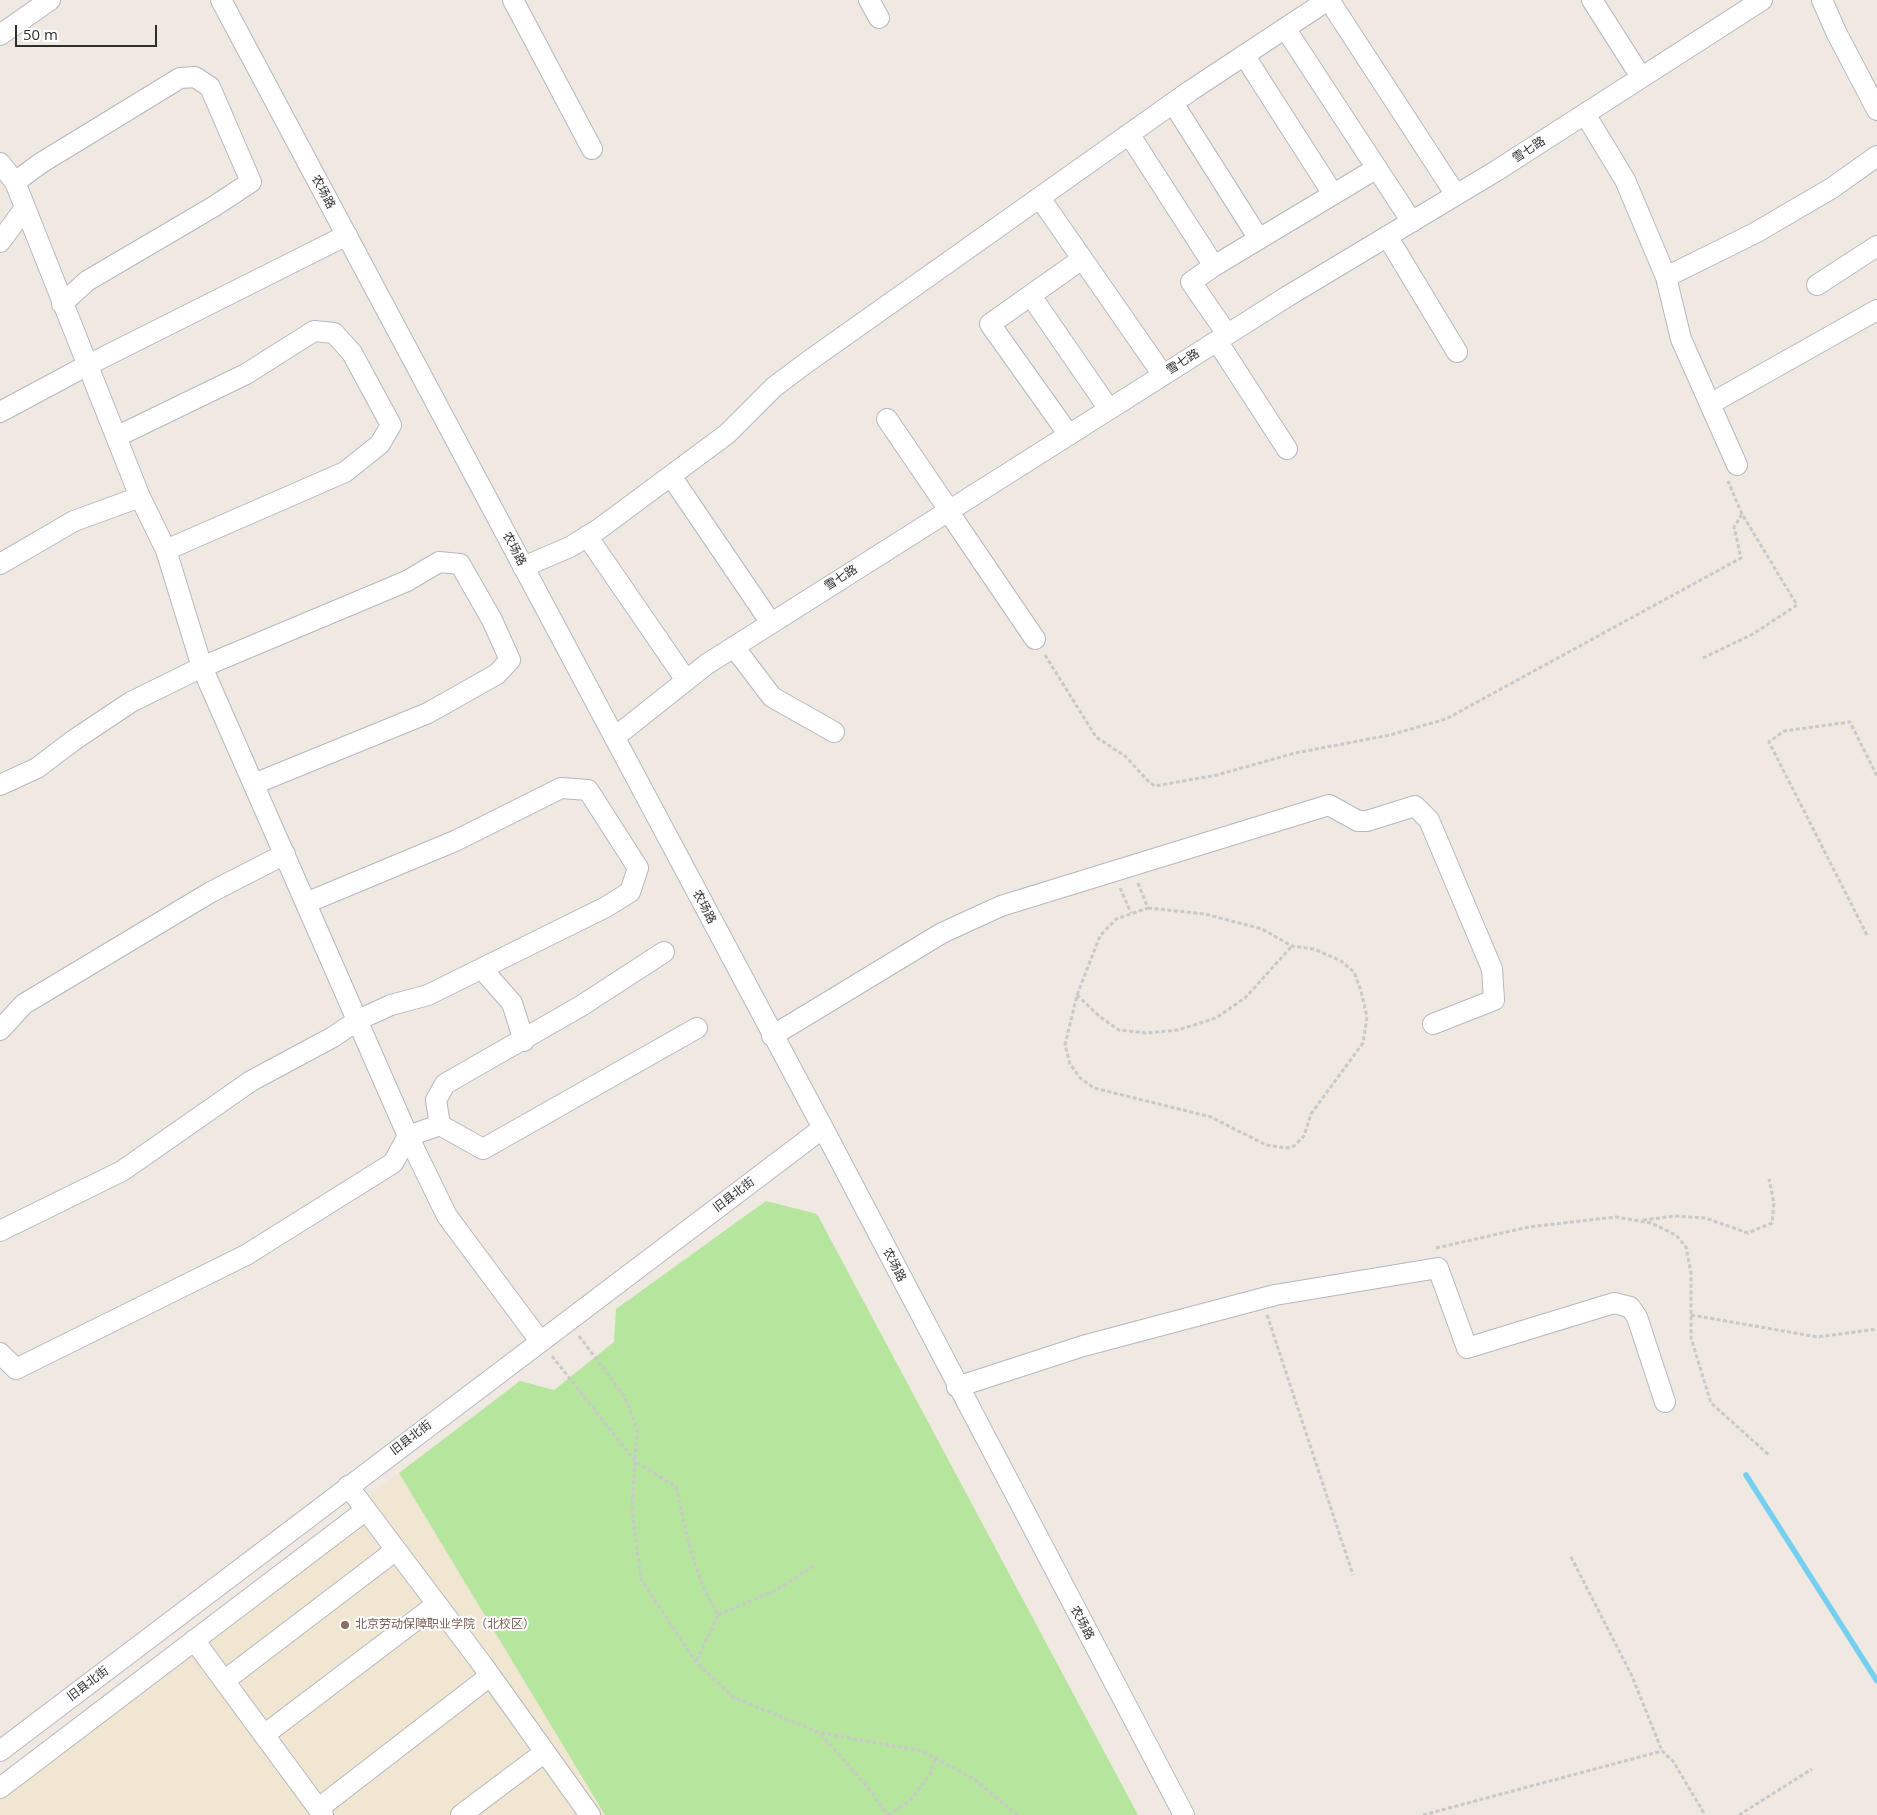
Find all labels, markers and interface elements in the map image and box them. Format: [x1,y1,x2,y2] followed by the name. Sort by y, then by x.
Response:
[18,15,160,47] scale bar
[23,24,58,44] text: 50 m
[1510,134,1548,166] street label: 雪七路
[308,173,338,211] street label: 农场路
[1164,346,1202,378] street label: 雪七路
[499,530,529,568] street label: 农场路
[822,562,860,594] street label: 雪七路
[689,888,719,926] street label: 农场路
[710,1175,758,1215] street label: 旧县北街
[879,1246,909,1284] street label: 农场路
[387,1418,435,1458] street label: 旧县北街
[1067,1604,1097,1642] street label: 农场路
[355,1618,535,1632] place label: 北京劳动保障职业学院（北校区）
[339,1619,351,1631] marker: 北京劳动保障职业学院（北校区）
[64,1664,112,1704] street label: 旧县北街

